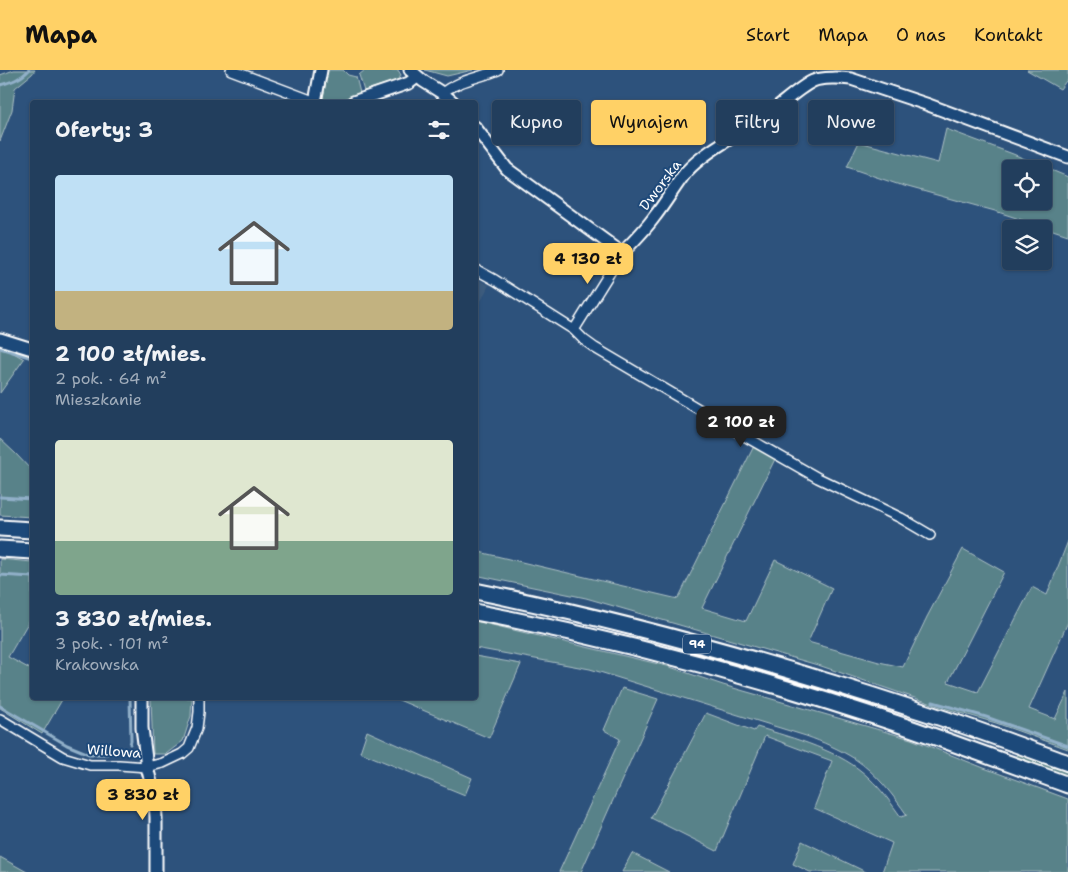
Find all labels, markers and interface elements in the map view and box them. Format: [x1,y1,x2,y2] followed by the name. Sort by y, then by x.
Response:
[25,19,97,51] text: Mapa
[746,23,790,47] text: Start
[818,23,868,47] text: Mapa
[896,23,946,47] text: O nas
[974,23,1043,47] text: Kontakt
[492,100,581,145] chip: Kupno
[591,100,706,145] chip: Wynajem
[716,100,798,145] chip: Filtry
[808,100,894,145] chip: Nowe
[55,116,153,144] text: Oferty: 3
[425,116,453,144] icon: filters
[635,156,685,214] street label: Dworska
[1002,160,1052,270] map controls
[1002,160,1052,210] button: locate
[209,208,299,298] icon: home
[1002,220,1052,270] button: layers
[536,242,640,285] pin: 4 130 zł
[554,248,622,269] text: 4 130 zł
[55,340,207,368] text: 2 100 zł/mies.
[55,368,167,389] text: 2 pok. · 64 m²
[55,389,142,410] text: Mieszkanie
[689,406,793,448] pin: 2 100 zł
[707,411,775,432] text: 2 100 zł
[209,473,299,563] icon: home
[55,605,212,633] text: 3 830 zł/mies.
[55,633,169,654] text: 3 pok. · 101 m²
[683,634,711,654] road number: 94
[55,654,139,675] text: Krakowska
[86,740,142,762] street label: Willowa
[91,778,195,821] pin: 3 830 zł
[107,784,179,805] text: 3 830 zł

